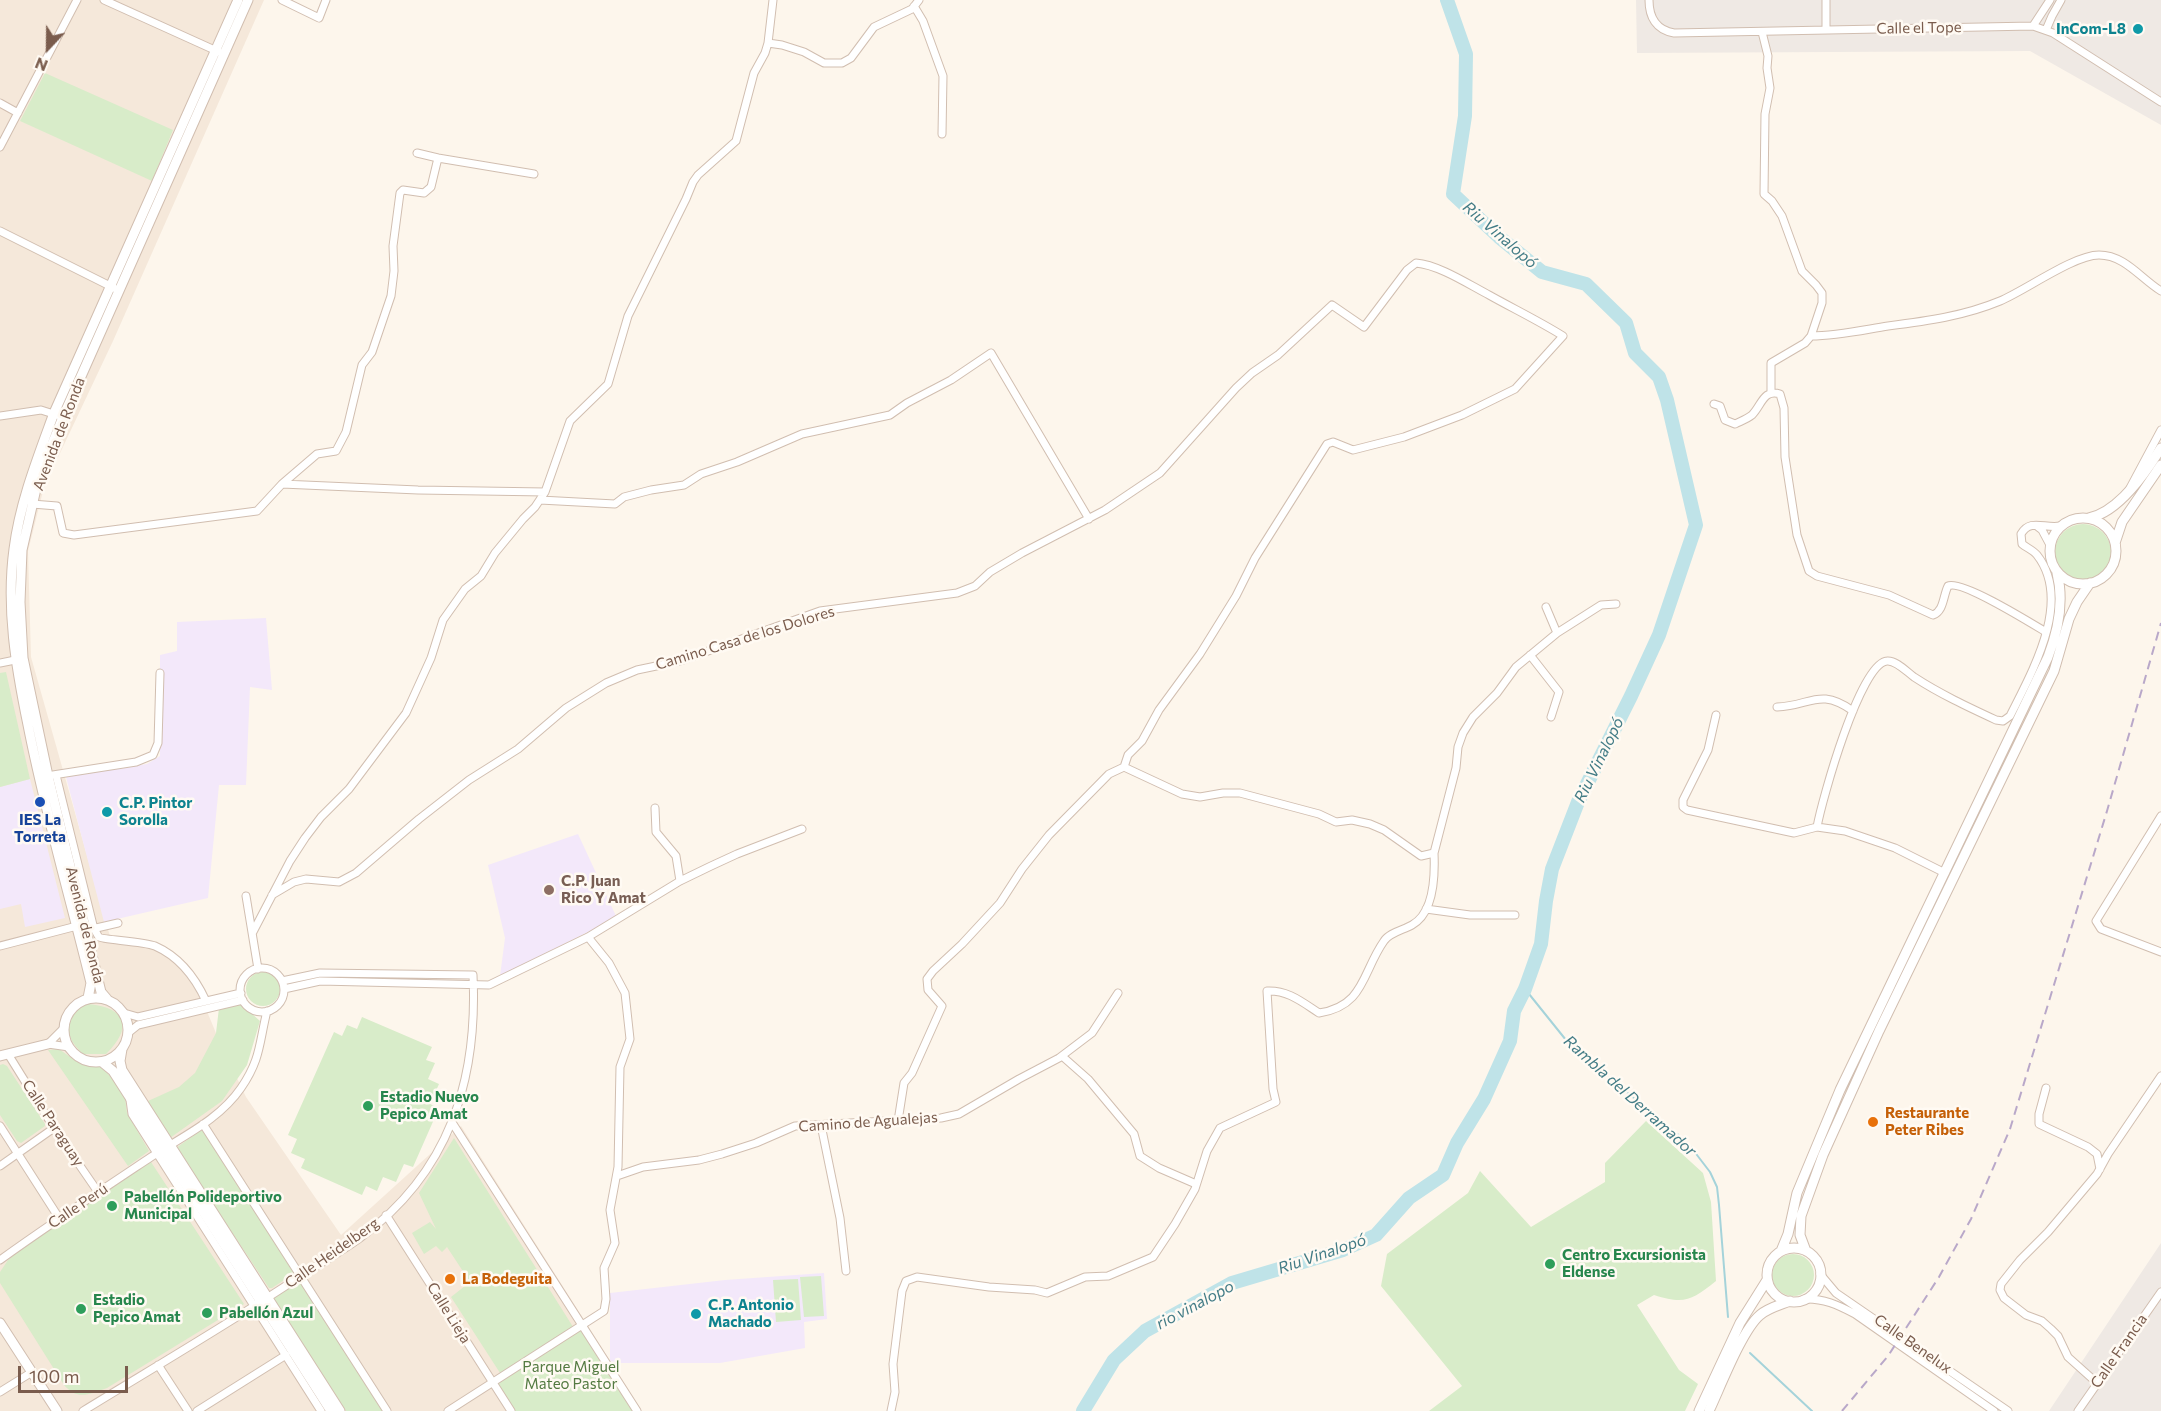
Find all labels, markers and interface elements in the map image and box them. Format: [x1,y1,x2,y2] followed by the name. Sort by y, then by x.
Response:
[18,18,78,78] north arrow
[1876,18,1962,38] street label: Calle el Tope
[2056,20,2126,38] place label: InCom-L8
[2131,22,2145,36] marker: InCom-L8
[32,54,50,76] text: N
[1459,198,1541,272] water label: Riu Vinalopó
[29,375,89,493] street label: Avenida de Ronda
[653,602,837,674] street label: Camino Casa de los Dolores
[1570,714,1628,806] water label: Riu Vinalopó
[119,794,192,829] place label: C.P. Pintor Sorolla
[33,795,47,809] marker: IES La Torreta
[100,805,114,819] marker: C.P. Pintor Sorolla
[14,811,66,846] place label: IES La Torreta
[62,865,108,985] street label: Avenida de Ronda
[561,872,646,907] place label: C.P. Juan Rico Y Amat
[542,883,556,897] marker: C.P. Juan Rico Y Amat
[1560,1031,1700,1161] water label: Rambla del Derramador
[18,1076,88,1170] street label: Calle Paraguay
[380,1088,479,1123] place label: Estadio Nuevo Pepico Amat
[361,1099,375,1113] marker: Estadio Nuevo Pepico Amat
[1885,1104,1969,1139] place label: Restaurante Peter Ribes
[798,1108,938,1136] street label: Camino de Agualejas
[1866,1115,1880,1129] marker: Restaurante Peter Ribes
[45,1180,111,1232] street label: Calle Perú
[124,1188,282,1223] place label: Pabellón Polideportivo Municipal
[105,1199,119,1213] marker: Pabellón Polideportivo Municipal
[281,1214,383,1292] street label: Calle Heidelberg
[1275,1230,1369,1278] water label: Riu Vinalopó
[1562,1246,1706,1281] place label: Centro Excursionista Eldense
[1543,1257,1557,1271] marker: Centro Excursionista Eldense
[462,1270,552,1288] place label: La Bodeguita
[443,1272,457,1286] marker: La Bodeguita
[1153,1276,1237,1334] water label: rio vinalopo
[423,1279,475,1347] street label: Calle Lieja
[93,1291,181,1326] place label: Estadio Pepico Amat
[708,1296,794,1331] place label: C.P. Antonio Machado
[74,1302,88,1316] marker: Estadio Pepico Amat
[219,1304,313,1322] place label: Pabellón Azul
[200,1306,214,1320] marker: Pabellón Azul
[689,1307,703,1321] marker: C.P. Antonio Machado
[2087,1310,2151,1392] street label: Calle Francia
[1871,1311,1955,1377] street label: Calle Benelux
[21,1354,130,1392] scale bar
[522,1358,620,1393] park label: Parque Miguel Mateo Pastor
[29,1365,79,1387] text: 100 m

